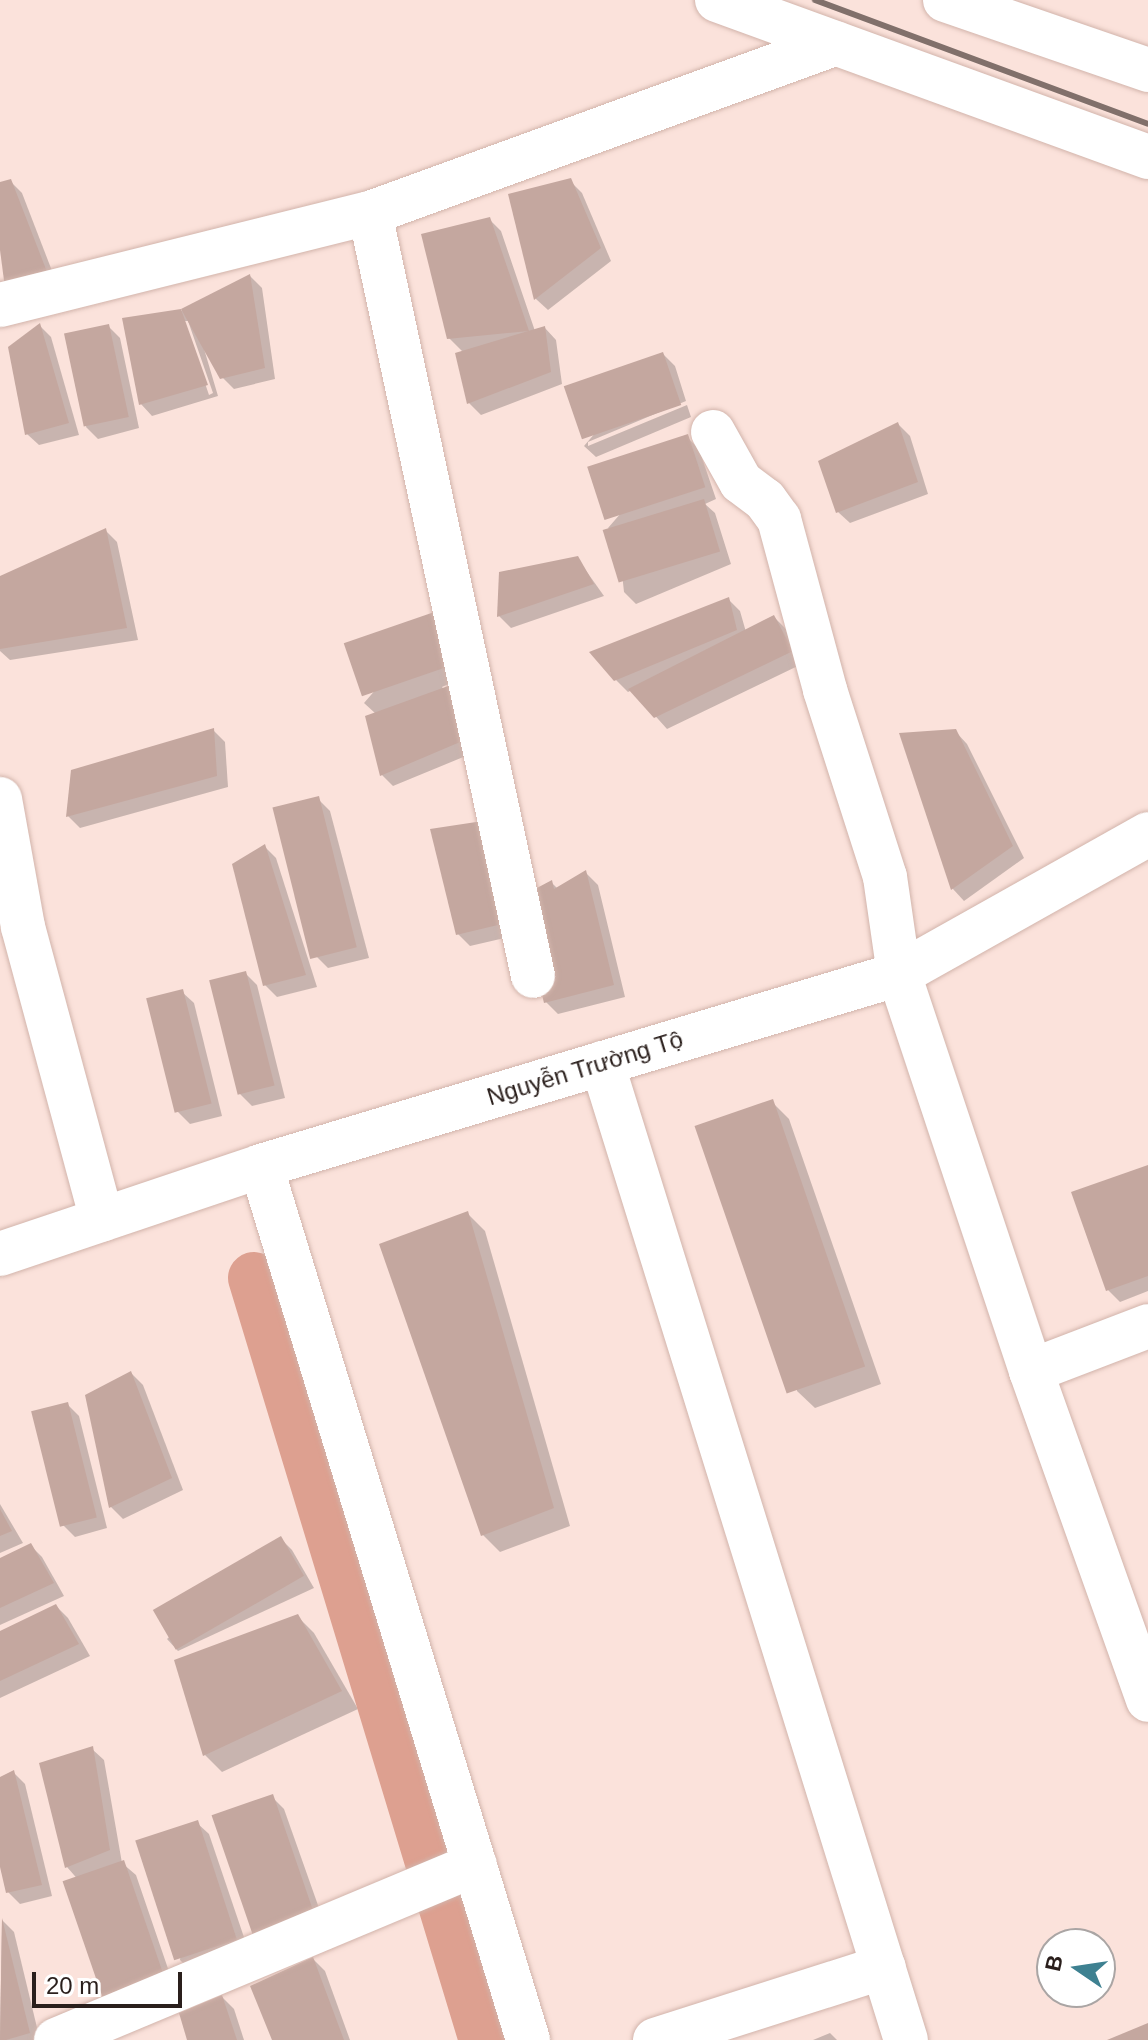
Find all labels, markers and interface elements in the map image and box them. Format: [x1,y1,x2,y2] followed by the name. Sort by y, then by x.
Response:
[483,1024,687,1112] street label: Nguyễn Trường Tộ
[1036,1928,1116,2008] north arrow
[1040,1952,1068,1973] text: B
[36,1956,186,2006] scale bar
[46,1972,99,1999] text: 20 m

